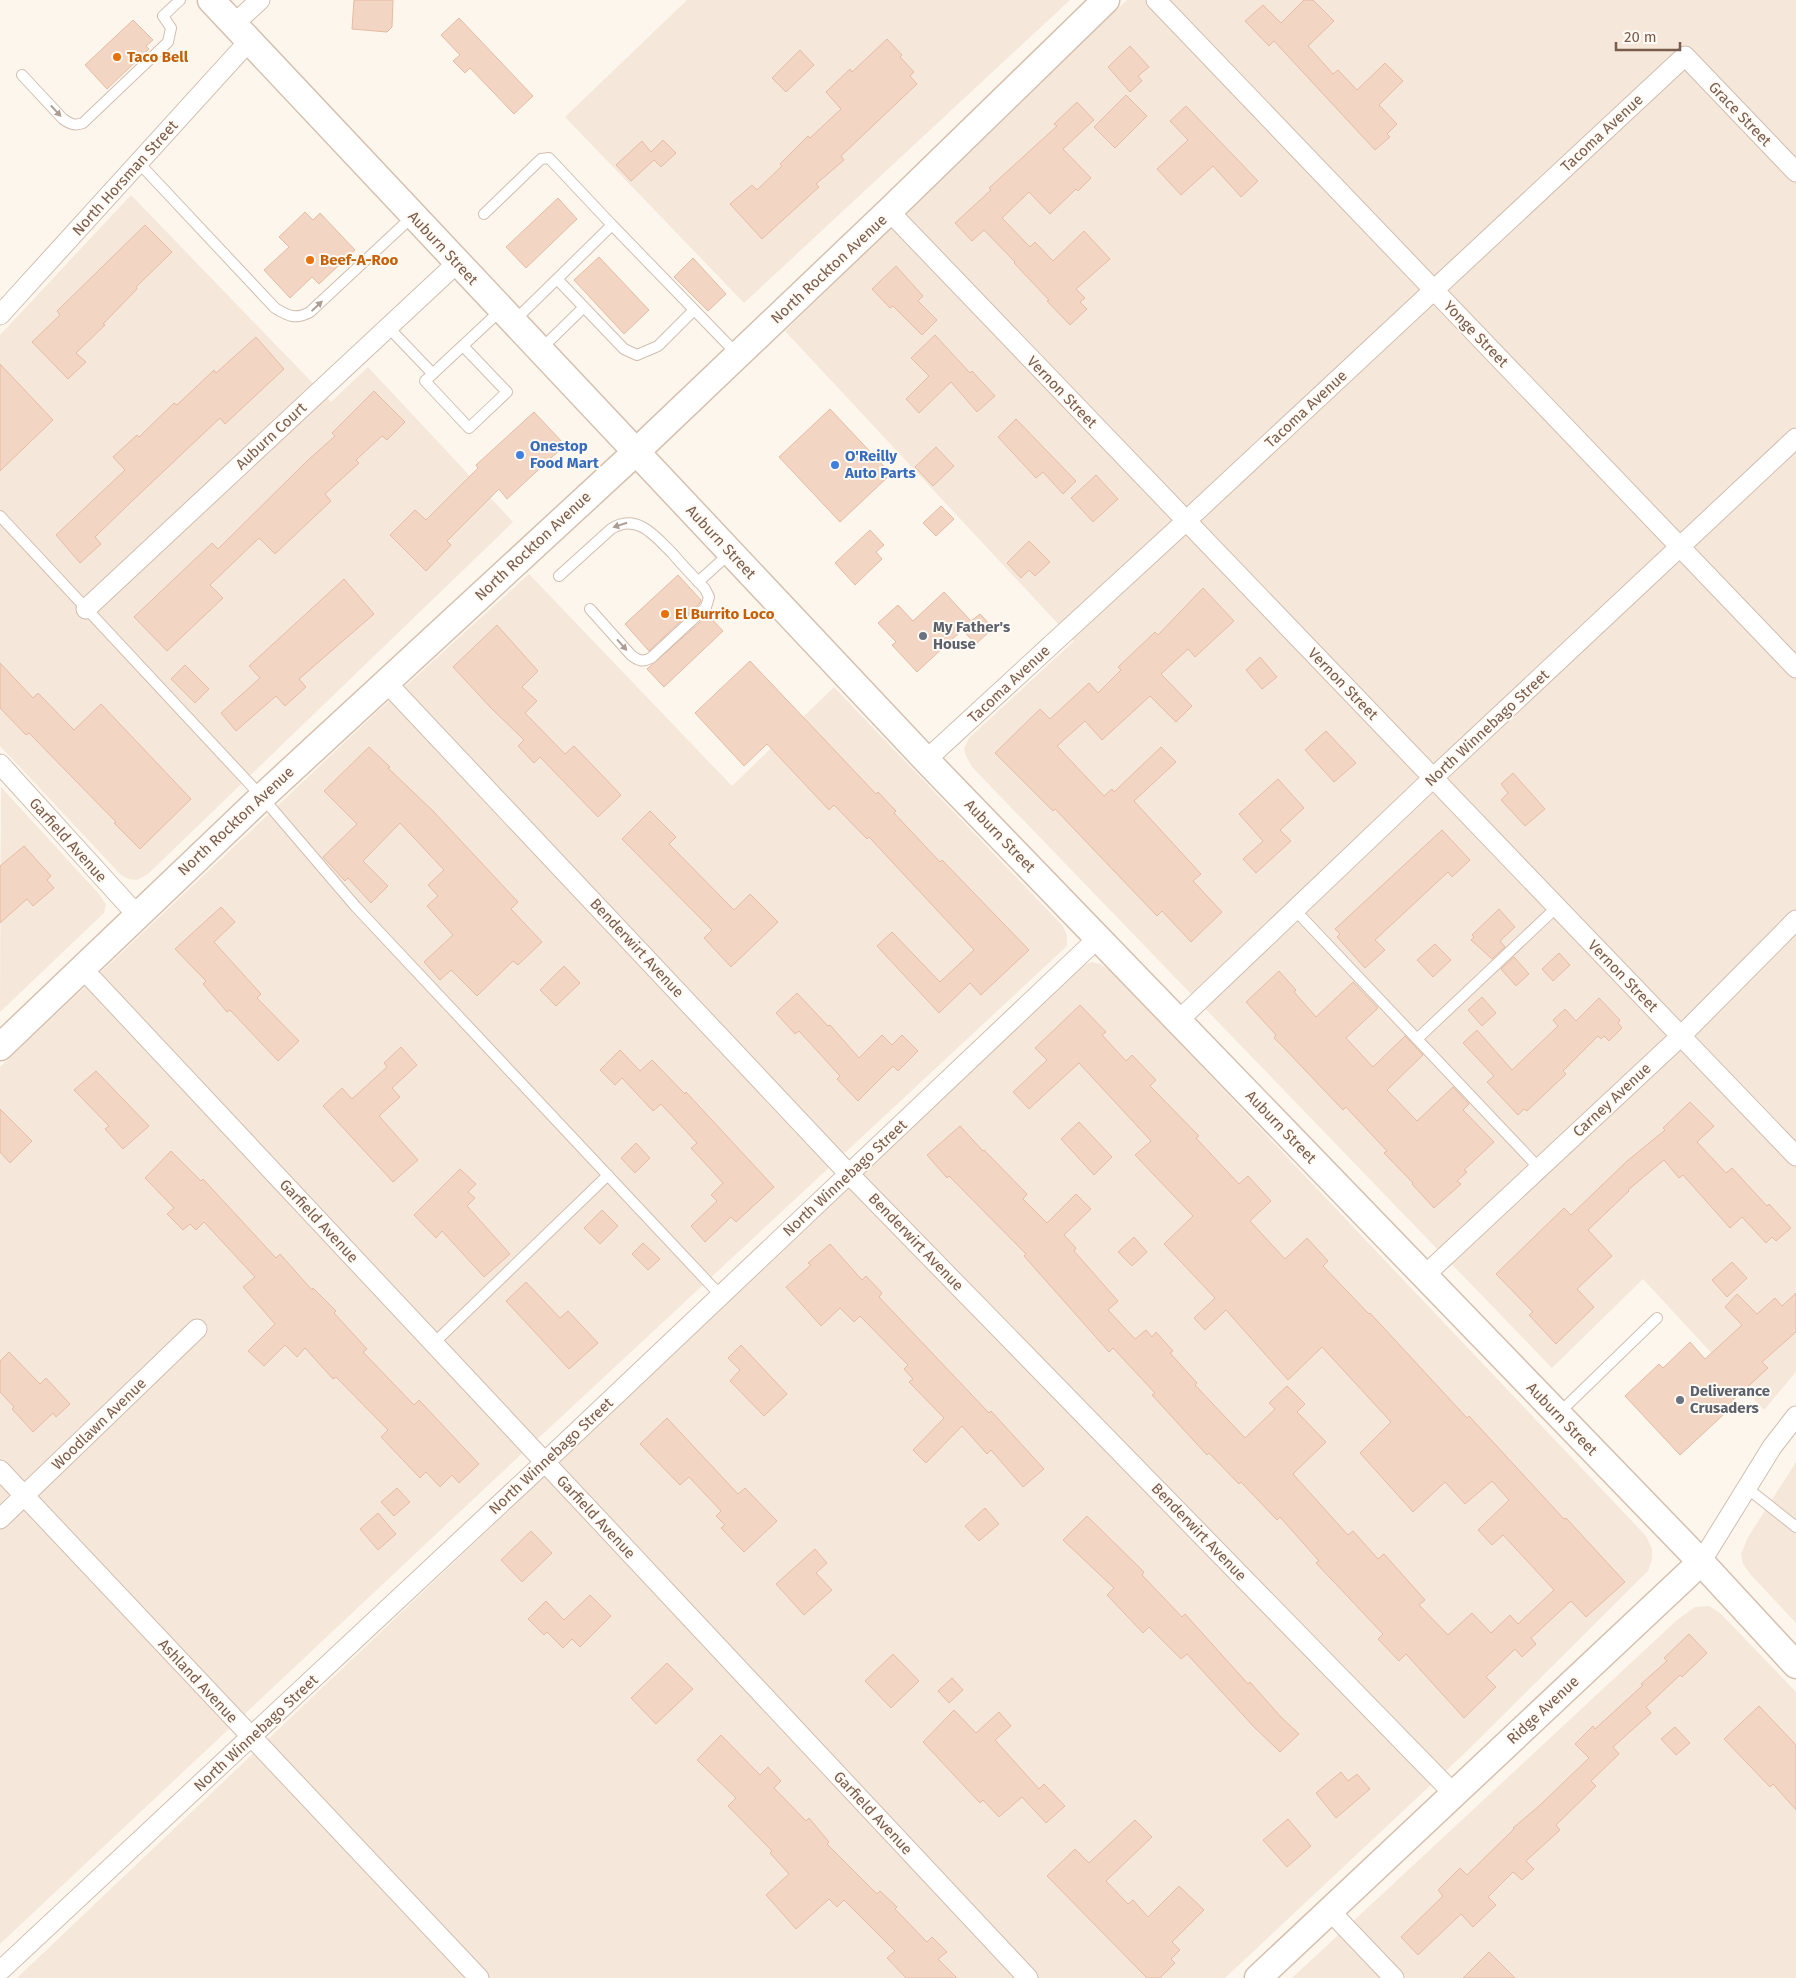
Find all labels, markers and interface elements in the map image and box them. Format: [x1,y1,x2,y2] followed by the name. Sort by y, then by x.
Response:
[1616,20,1680,52] scale bar
[1624,28,1657,46] text: 20 m
[127,48,189,66] place label: Taco Bell
[111,51,123,63] marker: Taco Bell
[1705,78,1776,150] street label: Grace Street
[1557,90,1647,176] street label: Tacoma Avenue
[50,104,62,116] one-way arrow
[68,116,182,239] street label: North Horsman Street
[404,207,482,289] street label: Auburn Street
[767,211,891,327] street label: North Rockton Avenue
[320,251,398,269] place label: Beef-A-Roo
[304,254,316,266] marker: Beef-A-Roo
[1440,297,1513,371] street label: Yonge Street
[311,300,323,312] one-way arrow
[1023,352,1101,432] street label: Vernon Street
[1261,366,1351,452] street label: Tacoma Avenue
[232,398,311,473] street label: Auburn Court
[530,437,599,472] place label: Onestop Food Mart
[844,447,916,482] place label: O'Reilly Auto Parts
[514,449,526,461] marker: Onestop Food Mart
[829,459,841,471] marker: O'Reilly Auto Parts
[471,488,595,604] street label: North Rockton Avenue
[682,501,760,583] street label: Auburn Street
[613,522,628,530] one-way arrow
[675,605,775,623] place label: El Burrito Loco
[659,608,671,620] marker: El Burrito Loco
[933,618,1010,653] place label: My Father's House
[917,630,929,642] marker: My Father's House
[617,639,628,652] one-way arrow
[964,641,1054,727] street label: Tacoma Avenue
[1304,644,1382,724] street label: Vernon Street
[1421,665,1553,790] street label: North Winnebago Street
[174,763,298,879] street label: North Rockton Avenue
[25,794,111,886] street label: Garfield Avenue
[961,796,1040,877] street label: Auburn Street
[586,895,688,1001] street label: Benderwirt Avenue
[1584,936,1662,1016] street label: Vernon Street
[1569,1059,1655,1141] street label: Carney Avenue
[1242,1087,1321,1168] street label: Auburn Street
[779,1115,911,1240] street label: North Winnebago Street
[276,1176,362,1266] street label: Garfield Avenue
[865,1189,967,1295] street label: Benderwirt Avenue
[48,1374,150,1474] street label: Woodlawn Avenue
[1523,1379,1602,1460] street label: Auburn Street
[1690,1382,1770,1417] place label: Deliverance Crusaders
[485,1393,617,1518] street label: North Winnebago Street
[1674,1394,1686,1406] marker: Deliverance Crusaders
[553,1472,639,1562] street label: Garfield Avenue
[1148,1479,1250,1585] street label: Benderwirt Avenue
[154,1635,242,1727] street label: Ashland Avenue
[190,1670,322,1795] street label: North Winnebago Street
[1503,1672,1583,1748] street label: Ridge Avenue
[830,1768,916,1858] street label: Garfield Avenue

